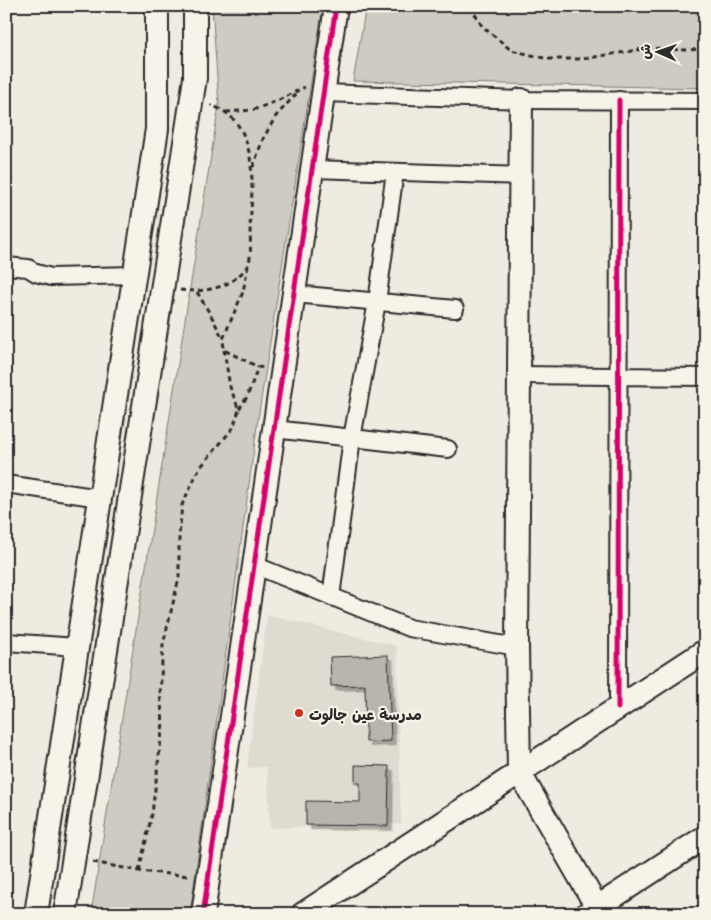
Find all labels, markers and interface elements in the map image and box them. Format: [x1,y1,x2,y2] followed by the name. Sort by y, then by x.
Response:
[634,28,684,78] north arrow
[634,43,655,60] text: ش
[309,702,422,725] place label: مدرسة عين جالوت
[293,707,305,719] marker: مدرسة عين جالوت

